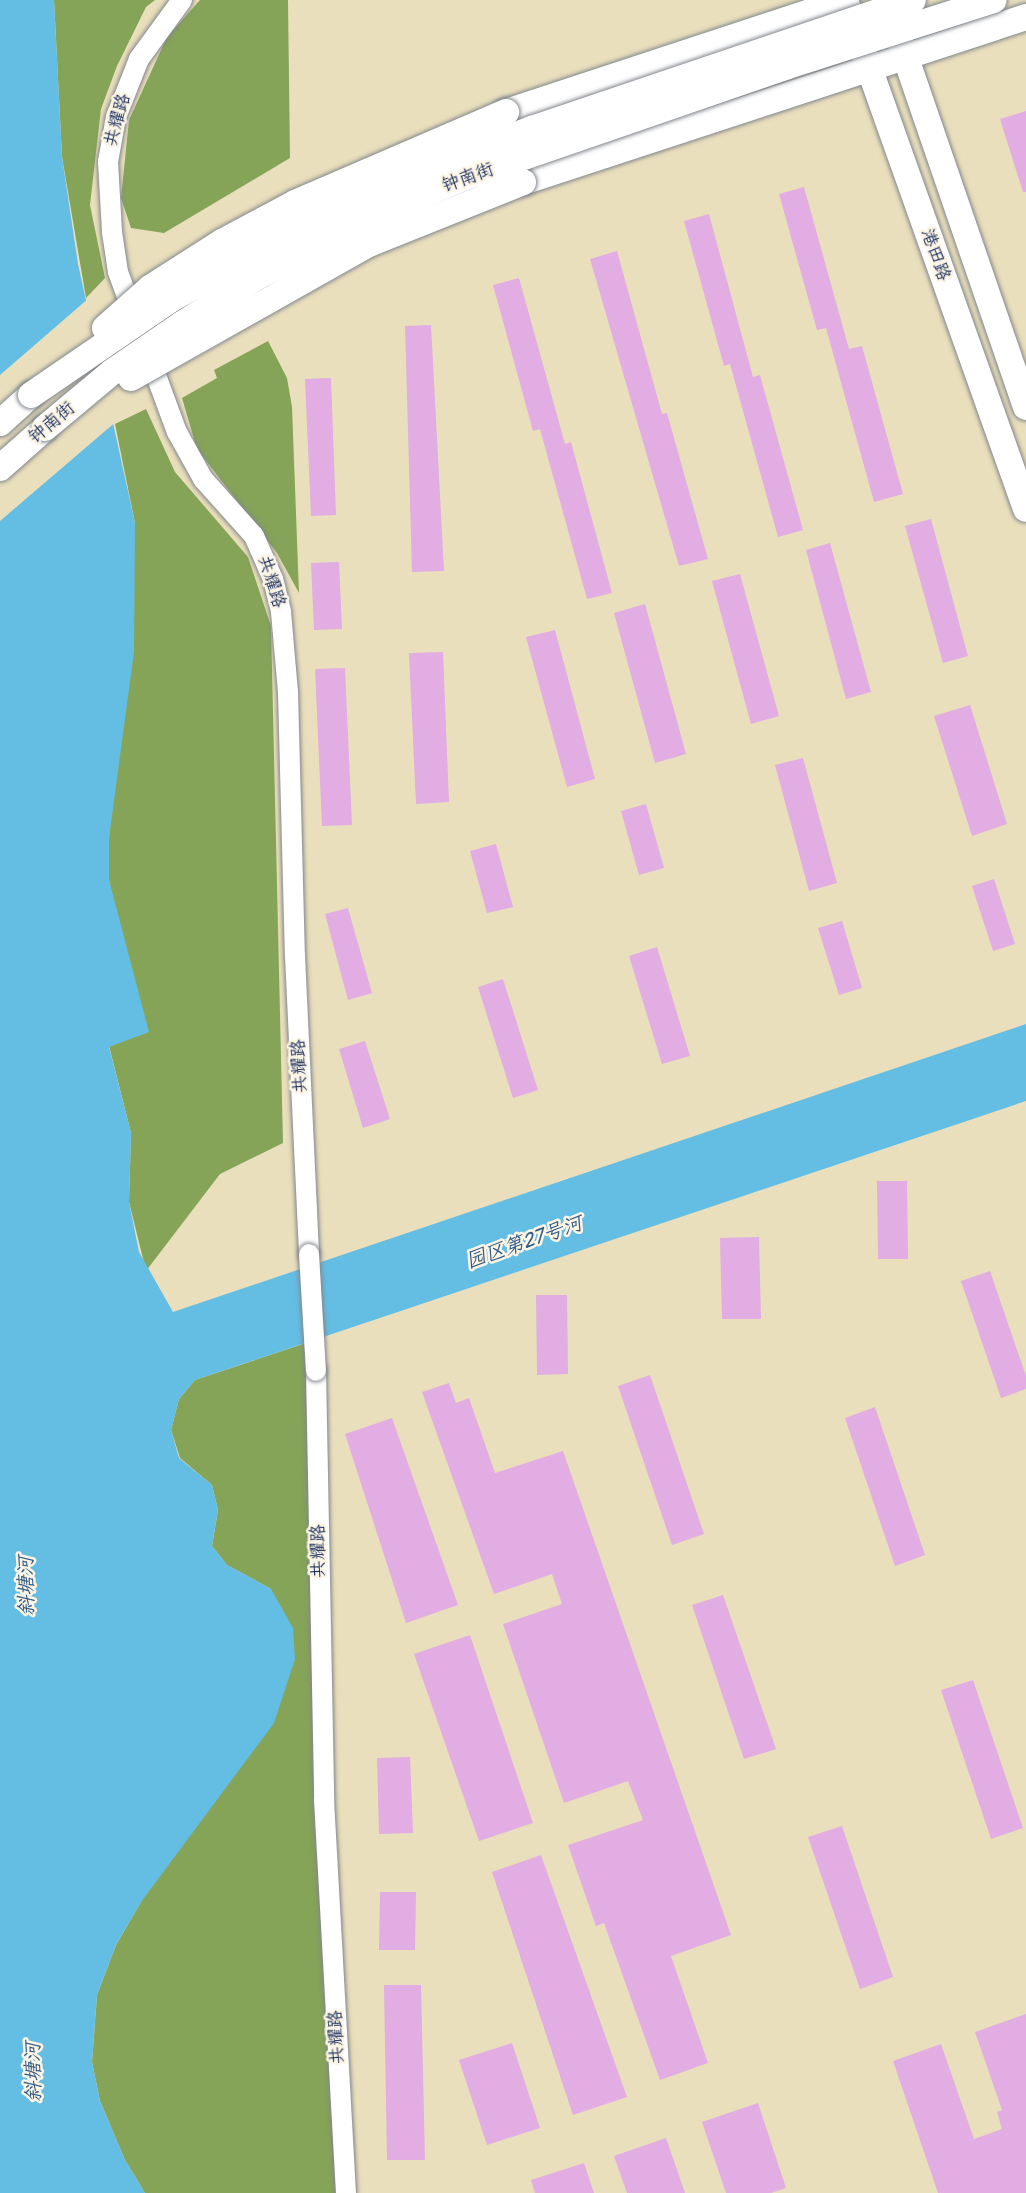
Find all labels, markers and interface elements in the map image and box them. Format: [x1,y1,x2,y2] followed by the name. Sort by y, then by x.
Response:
[101,91,135,149] street label: 共耀路
[439,159,497,197] street label: 钟南街
[916,226,954,284] street label: 港田路
[24,397,80,449] street label: 钟南街
[252,553,290,611] street label: 共耀路
[288,1038,312,1094] street label: 共耀路
[463,1211,585,1273] water label: 园区第27号河
[308,1524,330,1578] street label: 共耀路
[13,1556,39,1616] water label: 斜塘河
[325,2009,349,2065] street label: 共耀路
[20,2042,46,2102] water label: 斜塘河

